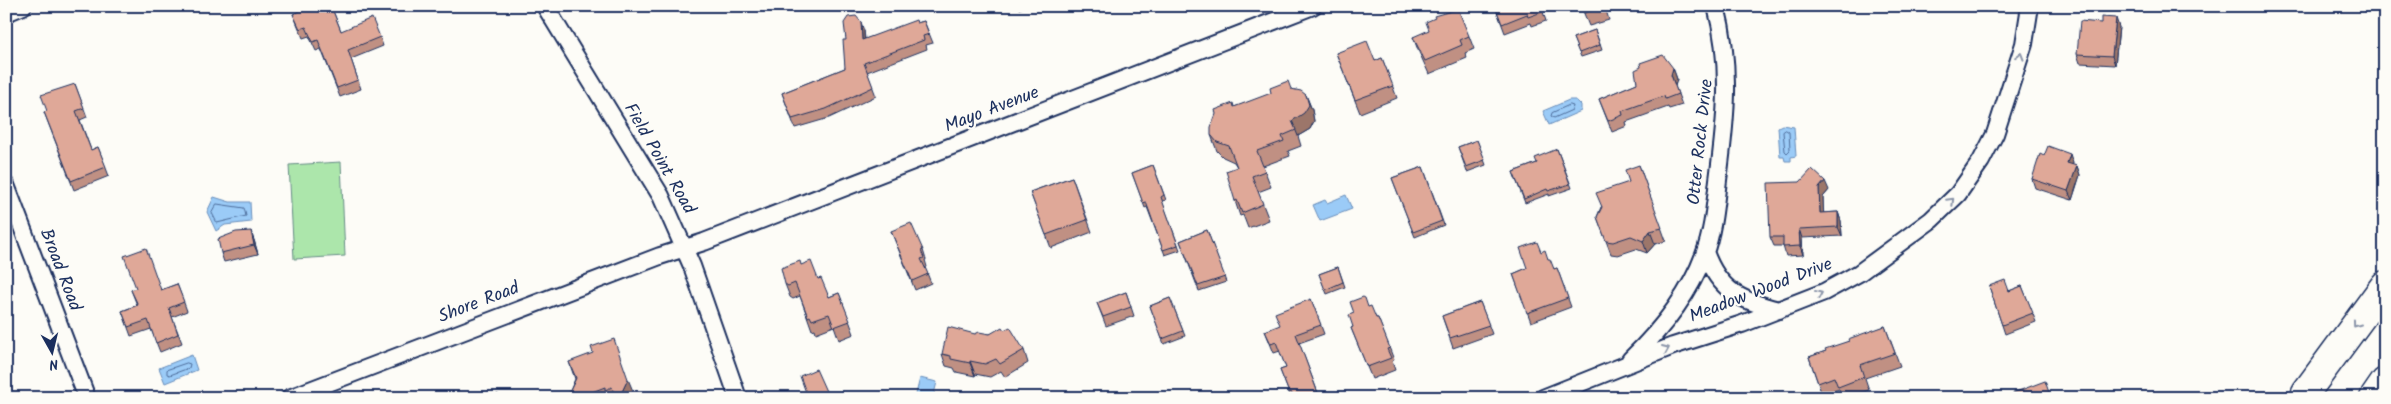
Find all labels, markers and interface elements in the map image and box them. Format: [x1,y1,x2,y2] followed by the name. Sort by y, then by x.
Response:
[2015,52,2025,60] one-way arrow
[1680,78,1722,206] street label: Otter Rock Drive
[940,79,1044,141] street label: Mayo Avenue
[615,98,703,221] street label: Field Point Road
[1945,198,1954,207] one-way arrow
[31,225,89,316] street label: Broad Road
[1685,250,1837,332] street label: Meadow Wood Drive
[434,274,525,332] street label: Shore Road
[1814,289,1823,300] one-way arrow
[2353,318,2362,328] one-way arrow
[28,326,78,376] north arrow
[1661,344,1670,355] one-way arrow
[48,352,60,375] text: N

